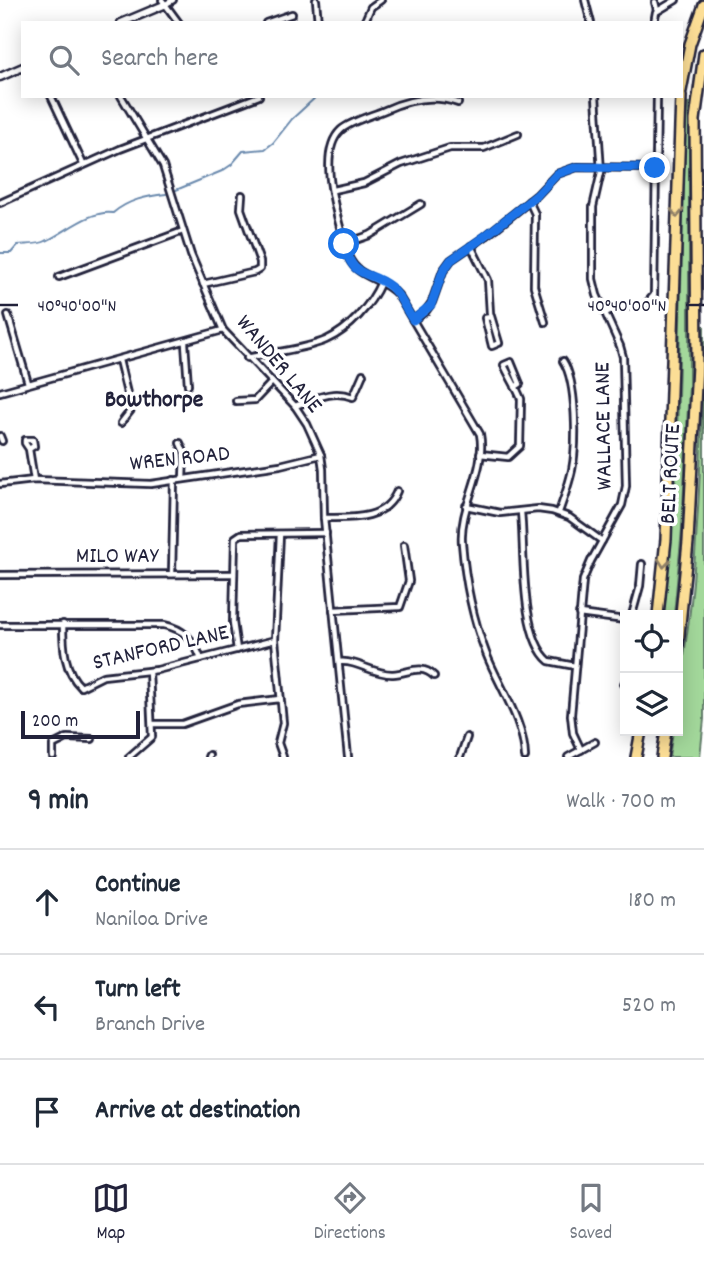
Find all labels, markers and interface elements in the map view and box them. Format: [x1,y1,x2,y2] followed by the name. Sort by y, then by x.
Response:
[21,21,683,98] search box
[45,41,83,79] icon: search
[101,41,219,78] text: Search here
[639,152,670,183] route end
[669,209,685,219] one-way arrow
[328,228,359,259] route start
[38,295,116,320] text: 40°40'00"N
[588,295,666,320] text: 40°40'00"N
[227,309,329,422] street label: WANDER LANE
[587,361,623,490] street label: WALLACE LANE
[105,384,204,418] district label: Bowthorpe
[653,422,691,525] street label: BELT ROUTE
[128,438,232,482] street label: WREN ROAD
[76,541,159,574] street label: MILO WAY
[656,557,671,569] one-way arrow
[620,610,683,736] map controls
[620,610,683,673] button: locate
[90,617,233,681] street label: STANFORD LANE
[620,673,683,736] button: layers
[21,708,140,740] scale bar
[32,709,78,736] text: 200 m
[28,781,89,824] text: 9 min
[566,786,676,819] text: Walk · 700 m
[95,867,180,904] text: Continue
[28,883,66,921] icon: ahead
[628,885,676,918] text: 180 m
[95,904,208,937] text: Naniloa Drive
[95,972,181,1009] text: Turn left
[28,988,66,1026] icon: left
[622,990,676,1023] text: 520 m
[95,1009,205,1042] text: Branch Drive
[28,1093,66,1131] icon: arrive
[95,1093,300,1130] text: Arrive at destination
[92,1179,130,1248] tab: Map
[314,1179,386,1248] tab: Directions
[570,1179,612,1248] tab: Saved

